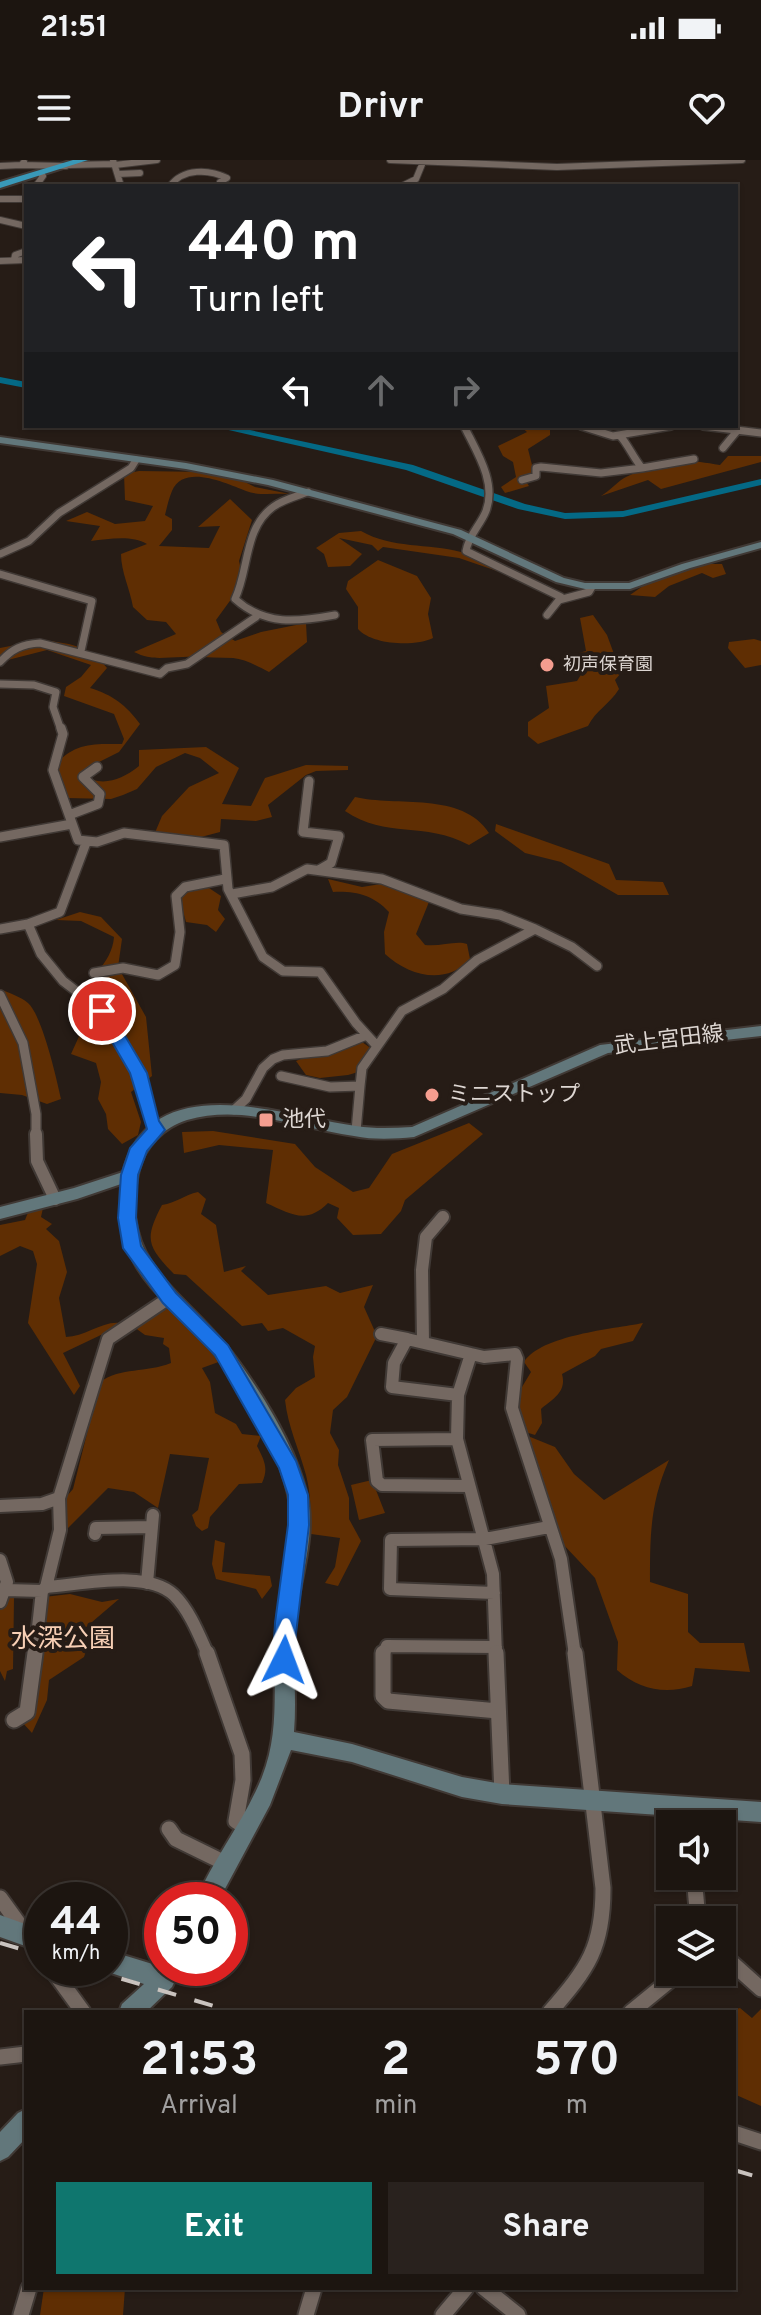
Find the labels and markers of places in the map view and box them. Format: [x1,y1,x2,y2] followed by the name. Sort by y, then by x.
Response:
[563,654,653,677] place label: 初声保育園
[538,656,556,674] marker: 初声保育園
[68,977,136,1045] pin
[448,1082,580,1109] place label: ミニストップ
[423,1086,441,1104] marker: ミニストップ
[282,1107,326,1134] place label: 池代
[257,1111,275,1129] marker: 池代

